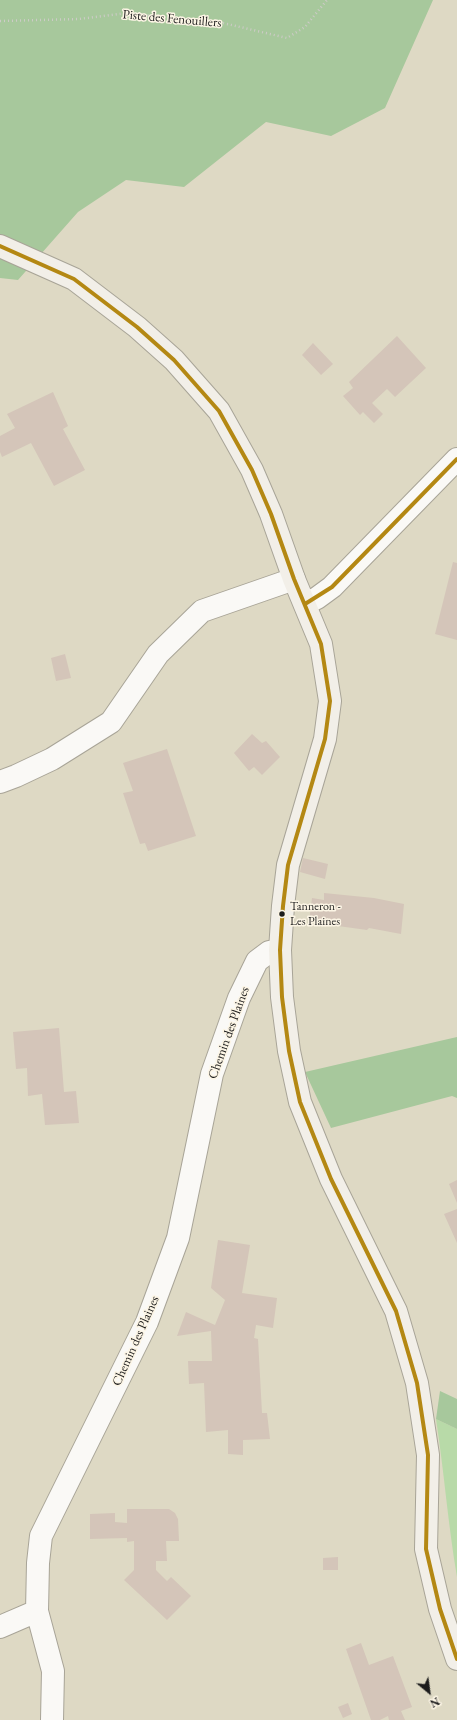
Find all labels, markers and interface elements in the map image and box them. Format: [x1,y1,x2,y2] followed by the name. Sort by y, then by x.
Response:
[122,7,222,31] street label: Piste des Fenouillers
[290,900,341,928] place label: Tanneron - Les Plaines
[277,909,287,919] marker: Tanneron - Les Plaines
[205,985,253,1081] street label: Chemin des Plaines
[109,1294,163,1388] street label: Chemin des Plaines
[409,1672,449,1712] north arrow
[428,1694,442,1711] text: N

